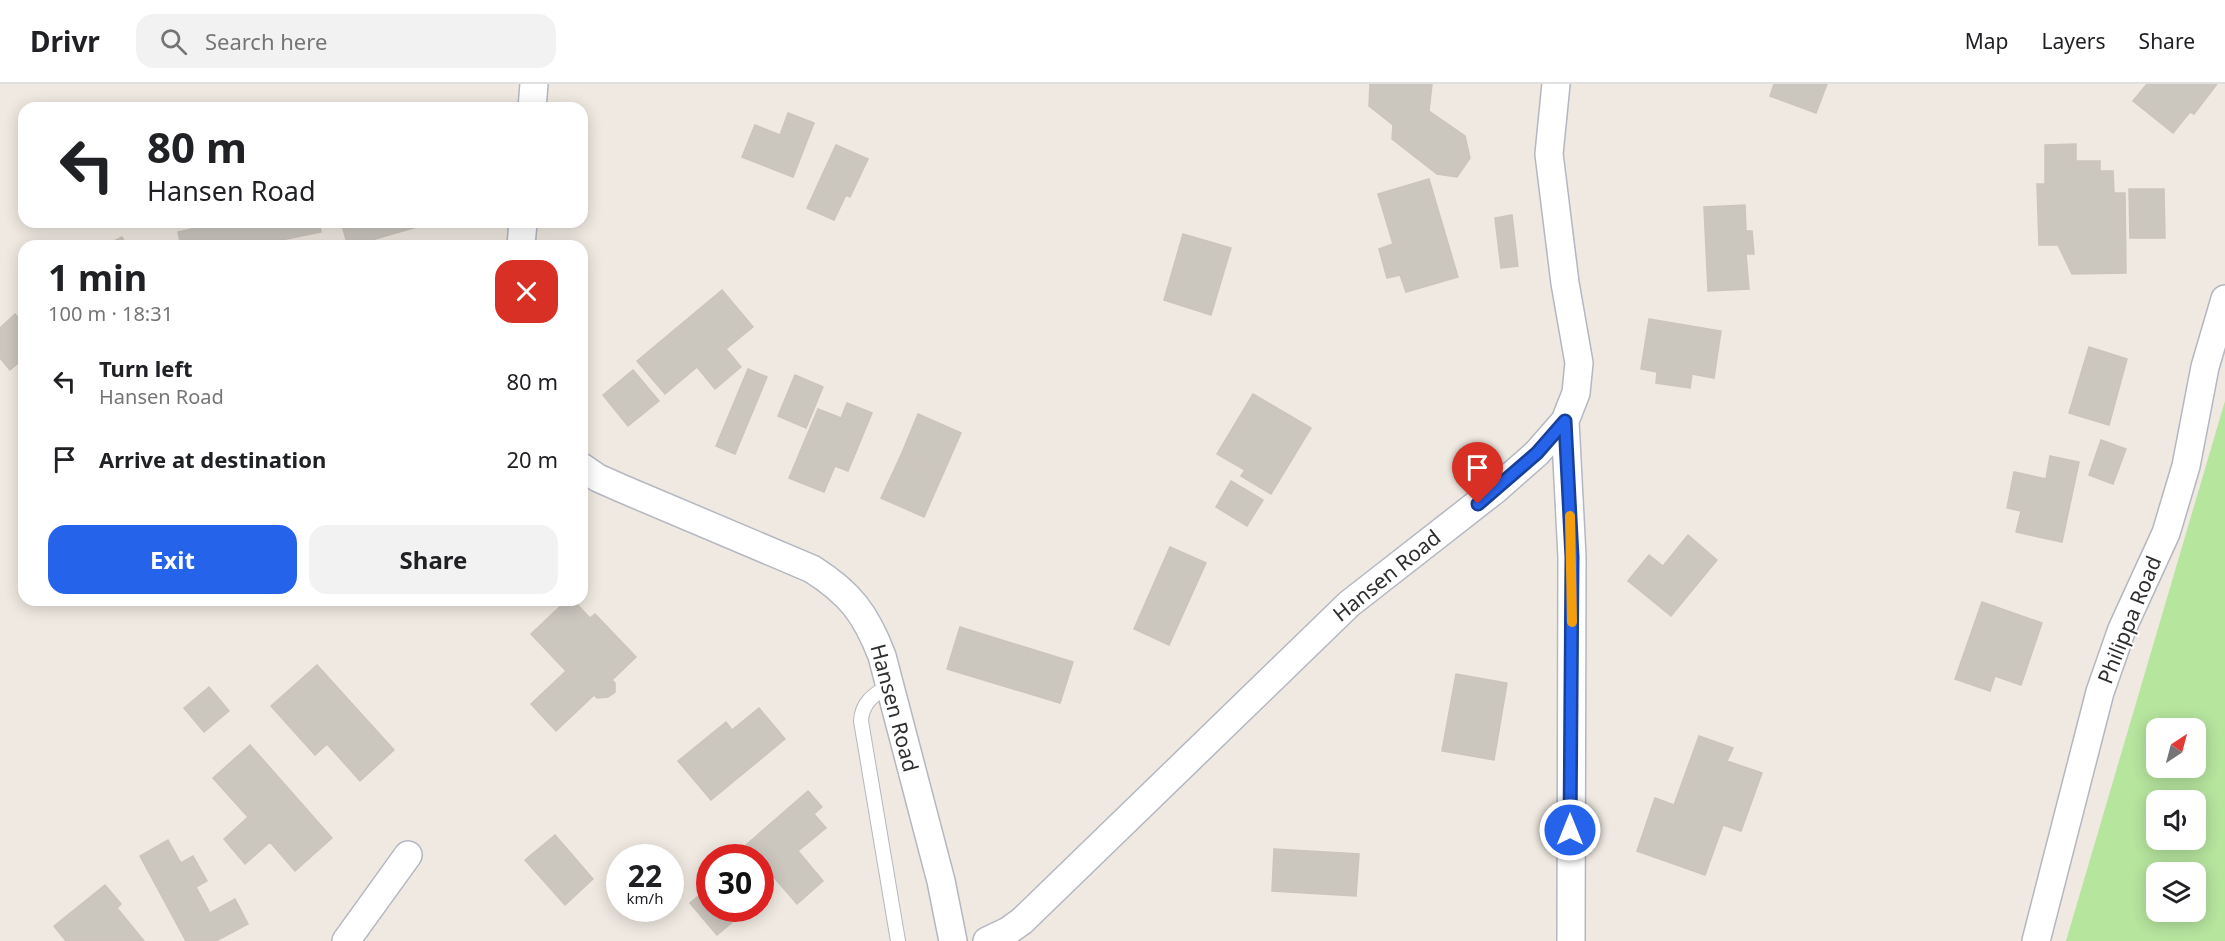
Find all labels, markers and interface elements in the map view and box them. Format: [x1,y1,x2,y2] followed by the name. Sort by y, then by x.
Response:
[136,14,556,68] search box
[30,22,100,60] text: Drivr
[157,25,190,58] icon: search
[205,26,327,56] text: Search here
[1965,27,2009,55] text: Map
[2042,27,2106,55] text: Layers
[2139,27,2195,55] text: Share
[147,118,247,175] text: 80 m
[48,126,126,204] icon: left
[147,172,316,209] text: Hansen Road
[48,253,147,302] text: 1 min
[495,260,558,323] button: close
[48,300,173,327] text: 100 m · 18:31
[99,353,193,383] text: Turn left
[48,365,81,398] icon: left
[507,366,558,396] text: 80 m
[99,383,224,410] text: Hansen Road
[1452,442,1503,504] pin
[48,443,81,476] icon: arrive
[99,444,326,474] text: Arrive at destination
[507,444,558,474] text: 20 m
[1461,451,1494,484] icon: arrive
[1327,523,1446,627] street label: Hansen Road
[48,525,297,594] button: Exit
[309,525,558,594] button: Share
[2091,552,2167,688] street label: Philippa Road
[864,641,925,775] street label: Hansen Road
[2146,718,2206,778] north arrow
[2146,718,2206,922] map controls
[2146,790,2206,850] button: sound
[1538,798,1602,862] position arrow
[696,844,774,922] speed limit sign: 30
[628,855,662,896] text: 22
[2146,862,2206,922] button: layers
[627,888,663,908] text: km/h

